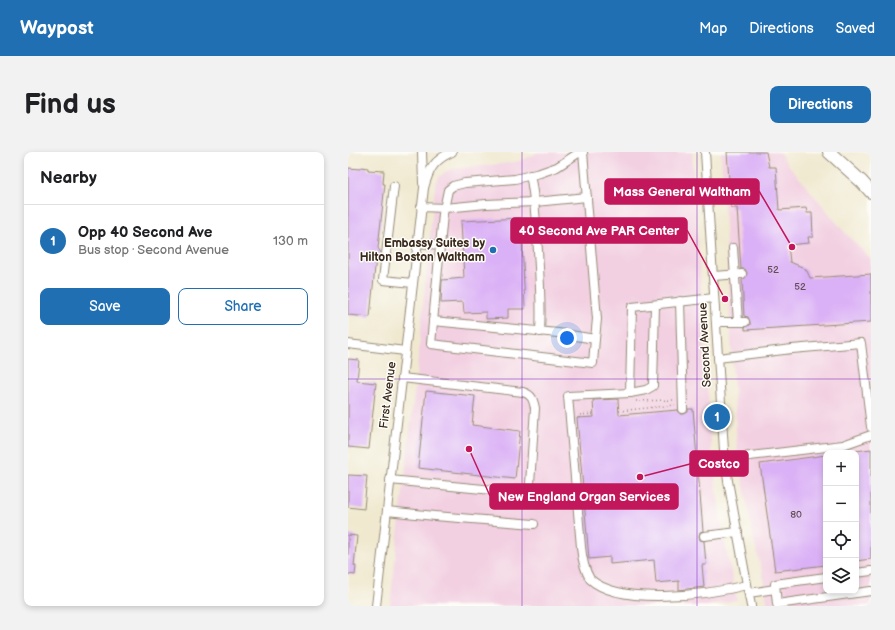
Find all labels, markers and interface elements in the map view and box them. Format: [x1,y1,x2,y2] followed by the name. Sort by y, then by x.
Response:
[20,17,94,40] text: Waypost
[699,20,727,37] text: Map
[749,20,814,37] text: Directions
[836,20,875,37] text: Saved
[770,86,871,123] button: Directions
[24,88,116,121] text: Find us
[40,168,97,188] text: Nearby
[605,179,759,204] callout: Mass General Waltham
[613,184,751,200] text: Mass General Waltham
[511,218,687,243] callout: 40 Second Ave PAR Center
[78,223,212,242] text: Opp 40 Second Ave
[519,223,680,239] text: 40 Second Ave PAR Center
[50,233,56,249] text: 1
[273,233,308,249] text: 130 m
[360,236,486,265] place label: Embassy Suites by Hilton Boston Waltham
[78,242,229,258] text: Bus stop · Second Avenue
[488,245,498,255] marker: Embassy Suites by Hilton Boston Waltham
[767,264,779,276] house number: 52
[794,281,806,293] house number: 52
[40,288,170,325] button: Save
[178,288,308,325] button: Share
[695,302,715,388] street label: Second Avenue
[557,328,577,348] your location
[376,361,400,429] street label: First Avenue
[704,402,730,432] pin: 1
[823,450,859,594] map controls
[823,450,859,486] button: +
[690,451,748,476] callout: Costco
[698,456,740,472] text: Costco
[490,484,678,509] callout: New England Organ Services
[823,486,859,522] button: −
[498,489,670,505] text: New England Organ Services
[790,509,802,521] house number: 80
[823,522,859,558] button: locate
[823,558,859,594] button: layers

